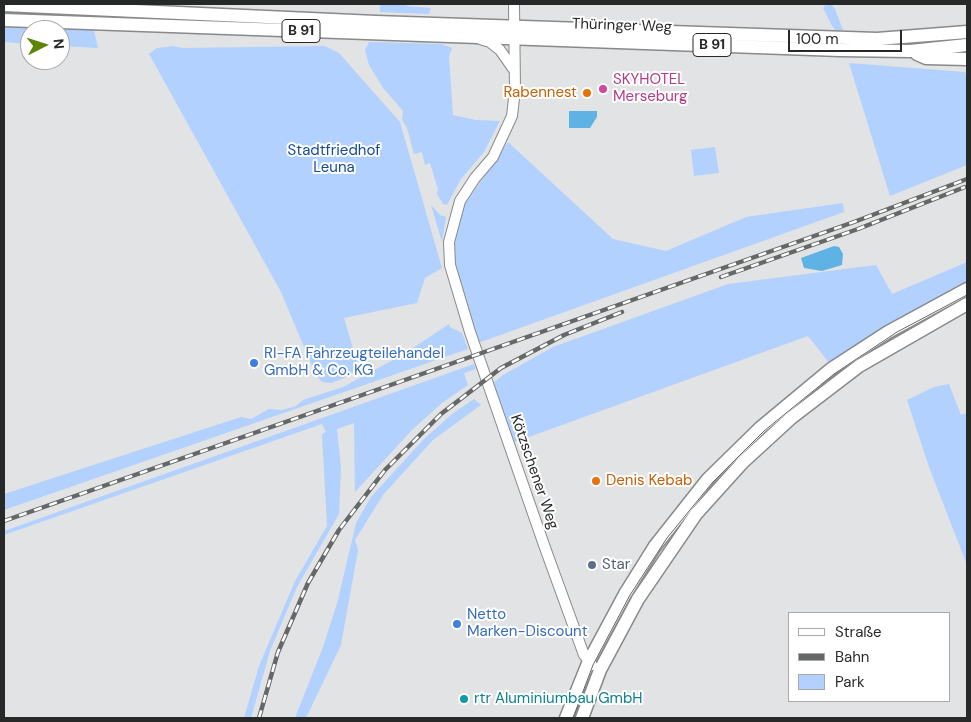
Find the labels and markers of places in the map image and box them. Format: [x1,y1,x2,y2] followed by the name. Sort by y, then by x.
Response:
[613,71,687,106] place label: SKYHOTEL Merseburg
[597,83,609,95] marker: SKYHOTEL Merseburg
[503,84,577,102] place label: Rabennest
[581,87,593,99] marker: Rabennest
[264,345,444,380] place label: RI-FA Fahrzeugteilehandel GmbH & Co. KG
[248,357,260,369] marker: RI-FA Fahrzeugteilehandel GmbH & Co. KG
[606,472,692,490] place label: Denis Kebab
[590,475,602,487] marker: Denis Kebab
[602,556,630,574] place label: Star
[586,559,598,571] marker: Star
[467,606,588,641] place label: Netto Marken-Discount
[451,618,463,630] marker: Netto Marken-Discount
[474,690,642,708] place label: rtr Aluminiumbau GmbH
[458,693,470,705] marker: rtr Aluminiumbau GmbH

